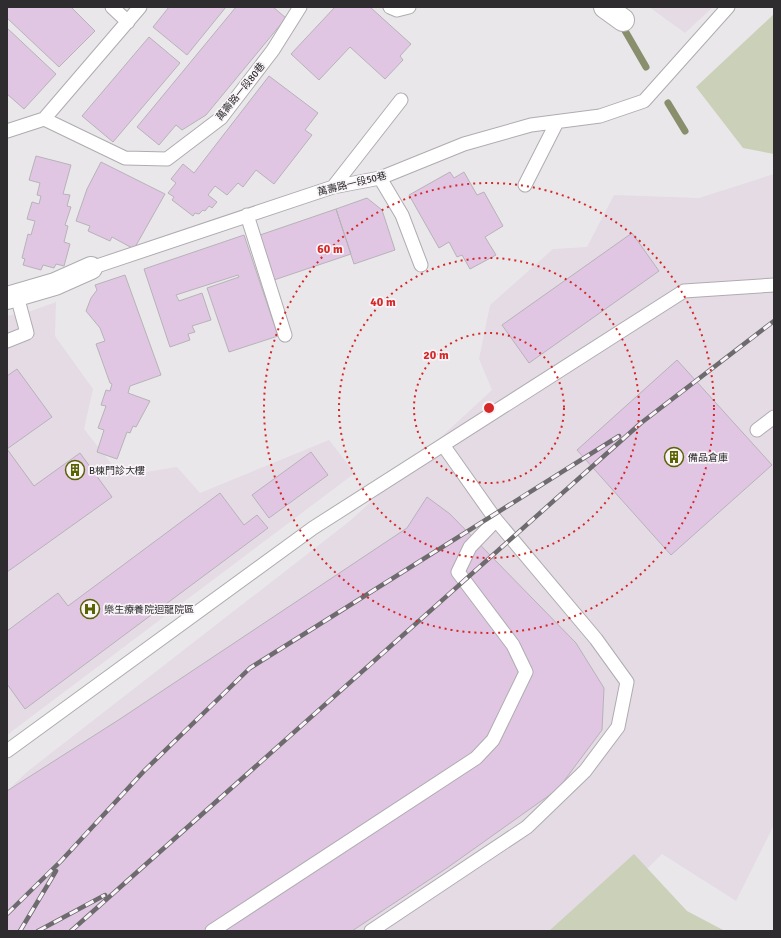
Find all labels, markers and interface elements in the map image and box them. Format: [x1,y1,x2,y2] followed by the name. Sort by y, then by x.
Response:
[214,60,268,123] street label: 萬壽路一段80巷
[316,170,388,198] street label: 萬壽路一段50巷
[317,242,343,257] text: 60 m
[370,295,396,310] text: 40 m
[423,348,449,363] text: 20 m
[482,401,496,415] centre of rings
[663,446,685,468] building icon: 備品倉庫
[688,452,728,464] place label: 備品倉庫
[64,459,86,481] building icon: B棟門診大樓
[89,465,145,477] place label: B棟門診大樓
[79,598,101,620] hospital icon: 樂生療養院迴龍院區
[104,604,194,616] place label: 樂生療養院迴龍院區

